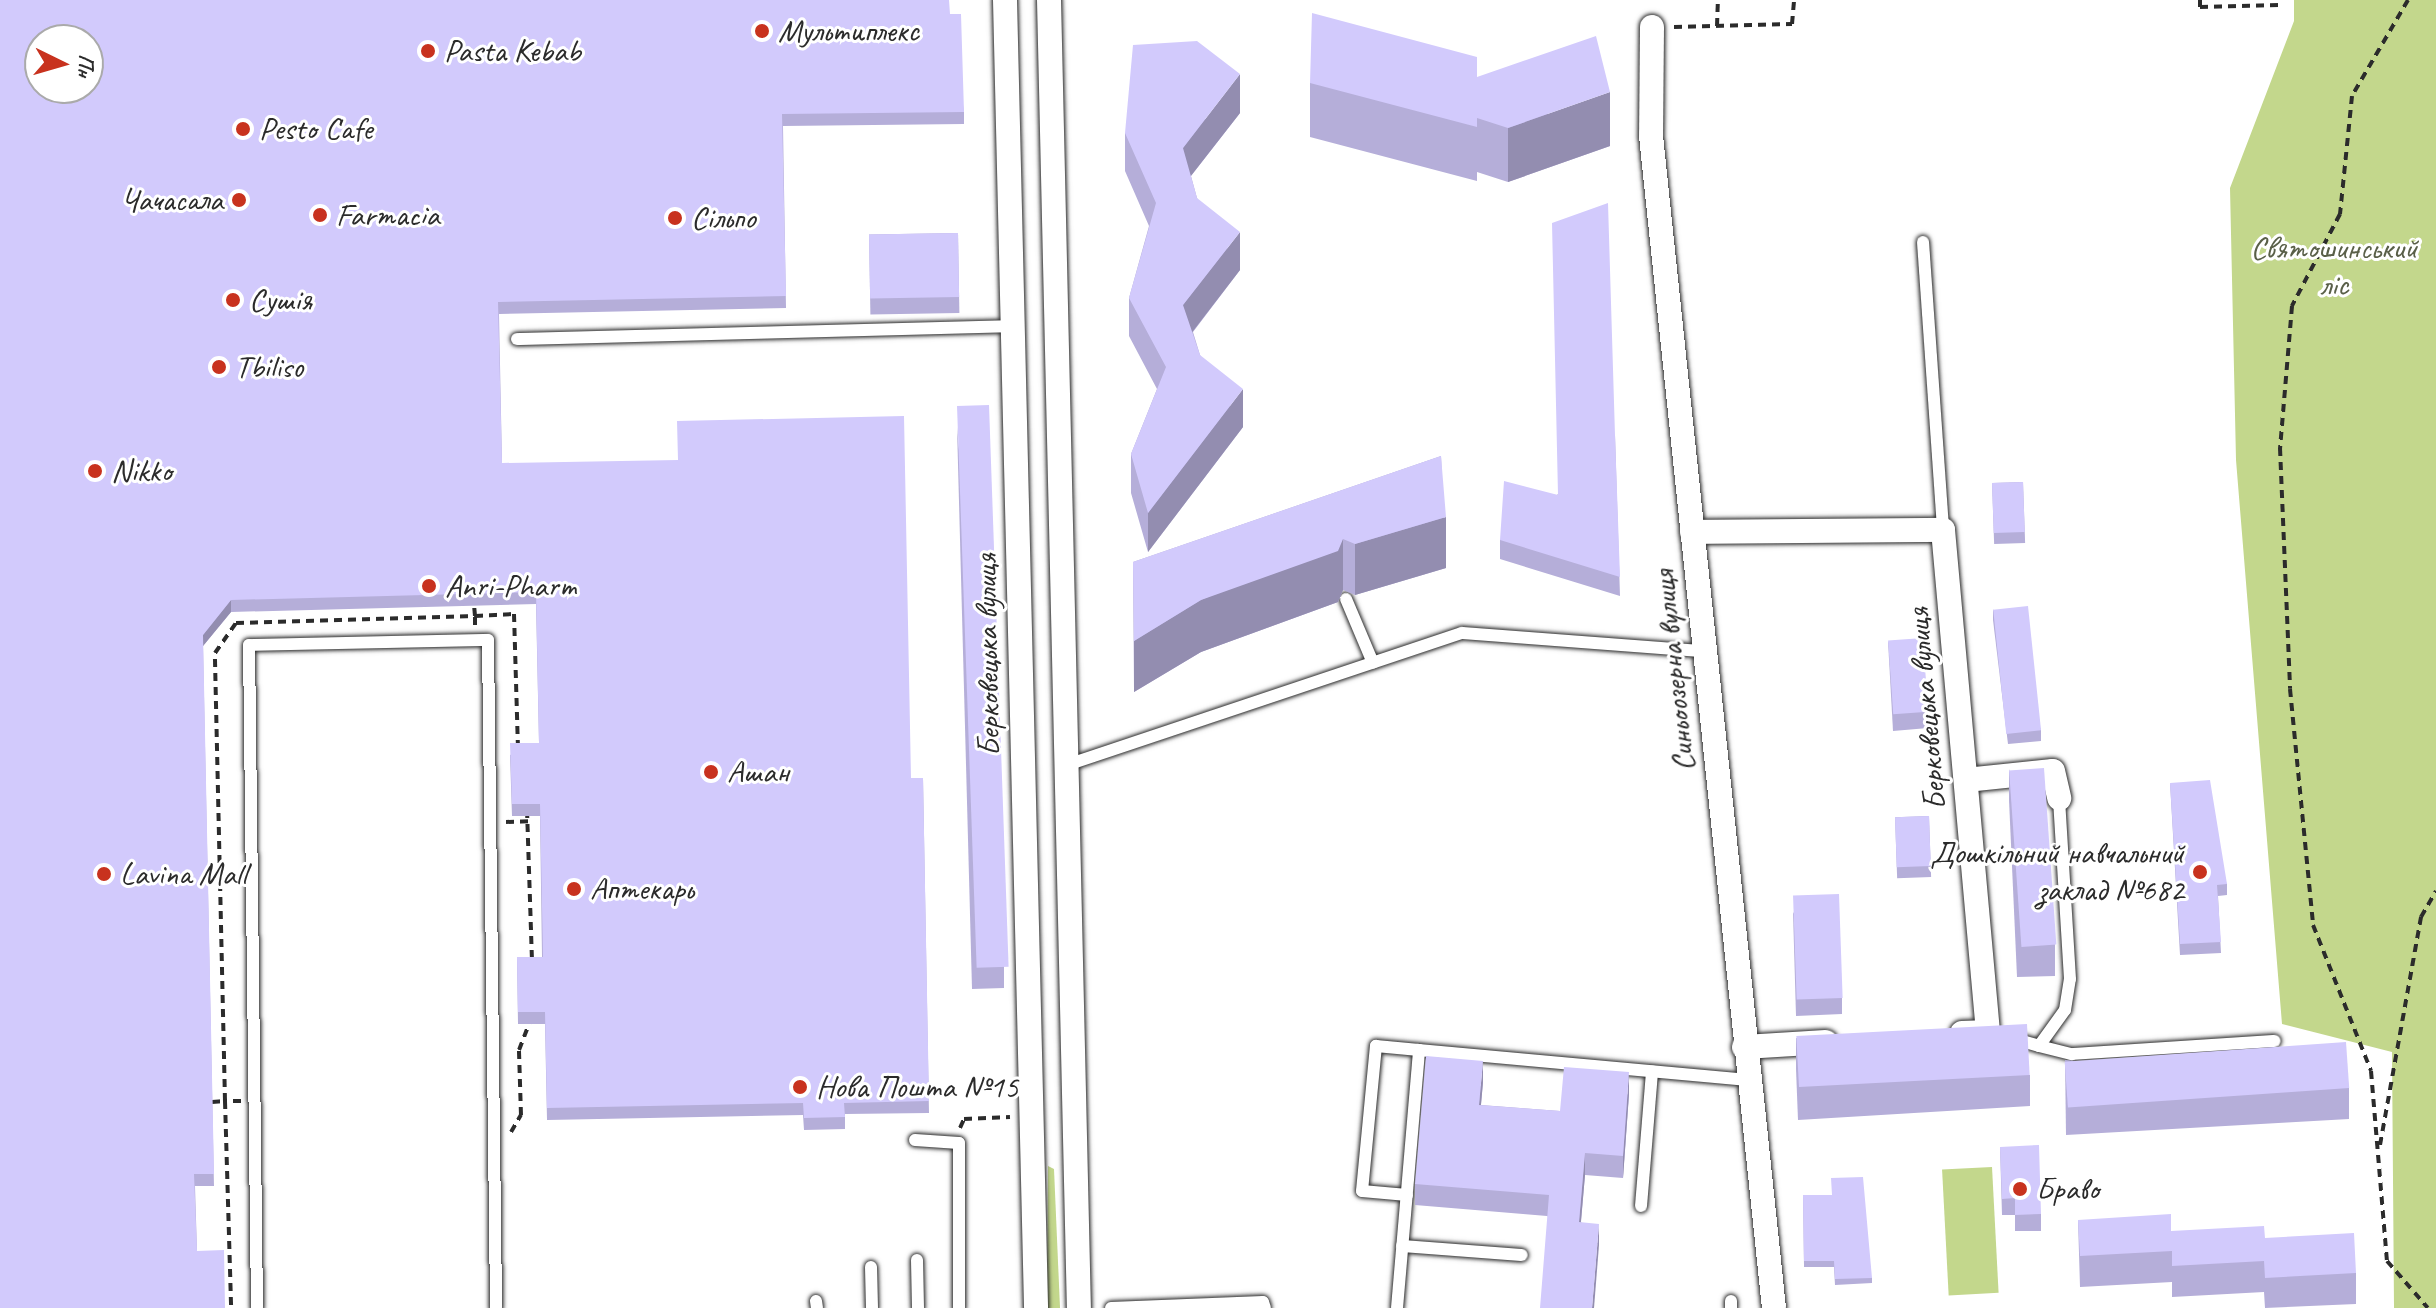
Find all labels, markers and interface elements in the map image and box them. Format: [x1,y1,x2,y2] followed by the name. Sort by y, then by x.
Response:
[778,12,919,50] place label: Мультиплекс
[753,22,771,40] marker: Мультиплекс
[24,24,104,104] north arrow
[444,32,579,70] place label: Pasta Kebab
[419,42,437,60] marker: Pasta Kebab
[71,53,101,79] text: Пн
[259,110,373,148] place label: Pesto Cafe
[234,120,252,138] marker: Pesto Cafe
[121,181,223,219] place label: Чачасала
[230,191,248,209] marker: Чачасала
[336,196,439,234] place label: Farmacia
[691,199,756,237] place label: Сільпо
[311,206,329,224] marker: Farmacia
[666,209,684,227] marker: Сільпо
[2251,230,2417,305] park label: Святошинський ліс
[249,281,312,319] place label: Сушія
[224,291,242,309] marker: Сушія
[235,348,303,386] place label: Tbiliso
[210,358,228,376] marker: Tbiliso
[111,452,171,490] place label: Nikko
[86,462,104,480] marker: Nikko
[967,552,1009,758] street label: Берковецька вулиця
[445,567,577,605] place label: Anri-Pharm
[1644,568,1704,774] street label: Синьоозерна вулиця
[420,577,438,595] marker: Anri-Pharm
[1899,605,1955,813] street label: Берковецька вулиця
[727,753,789,791] place label: Ашан
[702,763,720,781] marker: Ашан
[1930,835,2184,910] place label: Дошкільний навчальний заклад №682
[120,855,247,893] place label: Lavina Mall
[2191,863,2209,881] marker: Дошкільний навчальний заклад №682
[95,865,113,883] marker: Lavina Mall
[590,870,693,908] place label: Аптекарь
[565,880,583,898] marker: Аптекарь
[816,1068,1020,1106] place label: Нова Пошта №15
[791,1078,809,1096] marker: Нова Пошта №15
[2036,1170,2099,1208] place label: Браво
[2011,1180,2029,1198] marker: Браво

